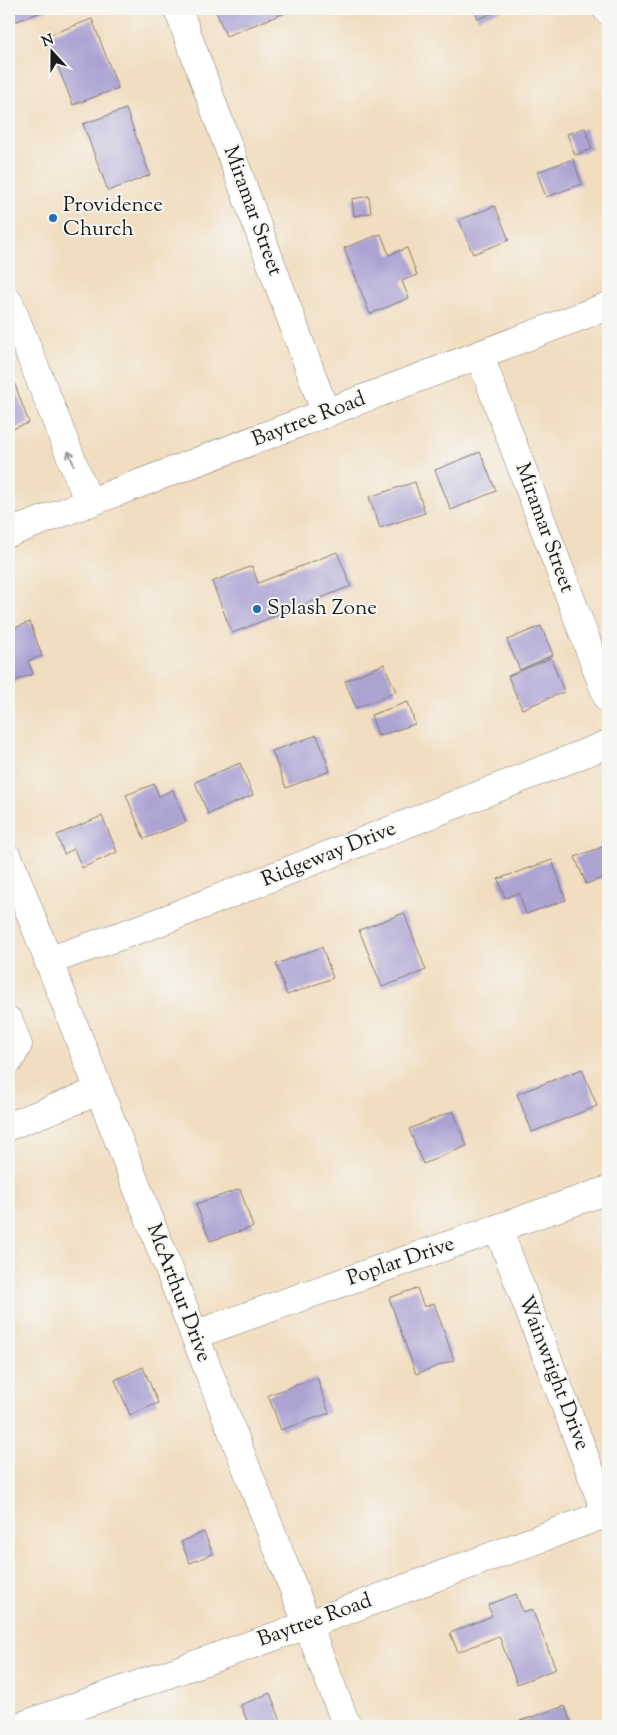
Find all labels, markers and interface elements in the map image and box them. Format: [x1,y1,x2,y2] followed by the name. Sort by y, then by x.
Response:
[28,28,78,78] north arrow
[39,30,57,53] text: N
[215,142,289,280] street label: Miramar Street
[63,191,163,245] place label: Providence Church
[47,212,59,224] marker: Providence Church
[248,385,370,455] street label: Baytree Road
[66,451,75,466] one-way arrow
[507,459,581,597] street label: Miramar Street
[267,594,377,624] place label: Splash Zone
[251,603,263,615] marker: Splash Zone
[257,814,401,896] street label: Ridgeway Drive
[138,1219,218,1367] street label: McArthur Drive
[343,1230,459,1294] street label: Poplar Drive
[510,1291,596,1455] street label: Wainwright Drive
[254,1586,376,1656] street label: Baytree Road

